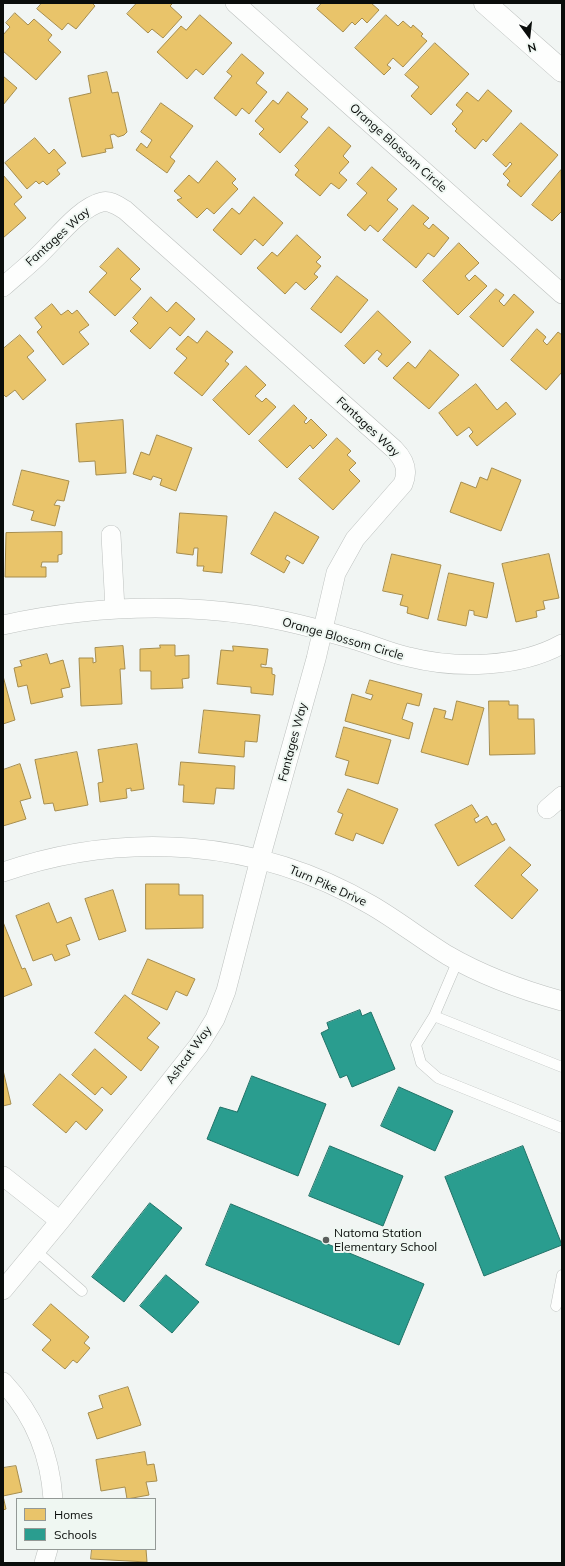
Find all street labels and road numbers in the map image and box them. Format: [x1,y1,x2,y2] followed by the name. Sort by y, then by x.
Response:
[346,101,450,195] street label: Orange Blossom Circle
[23,204,93,270] street label: Fantages Way
[333,394,403,460] street label: Fantages Way
[281,615,405,663] street label: Orange Blossom Circle
[276,701,310,783] street label: Fantages Way
[287,863,369,909] street label: Turn Pike Drive
[163,1023,215,1087] street label: Ashcat Way

